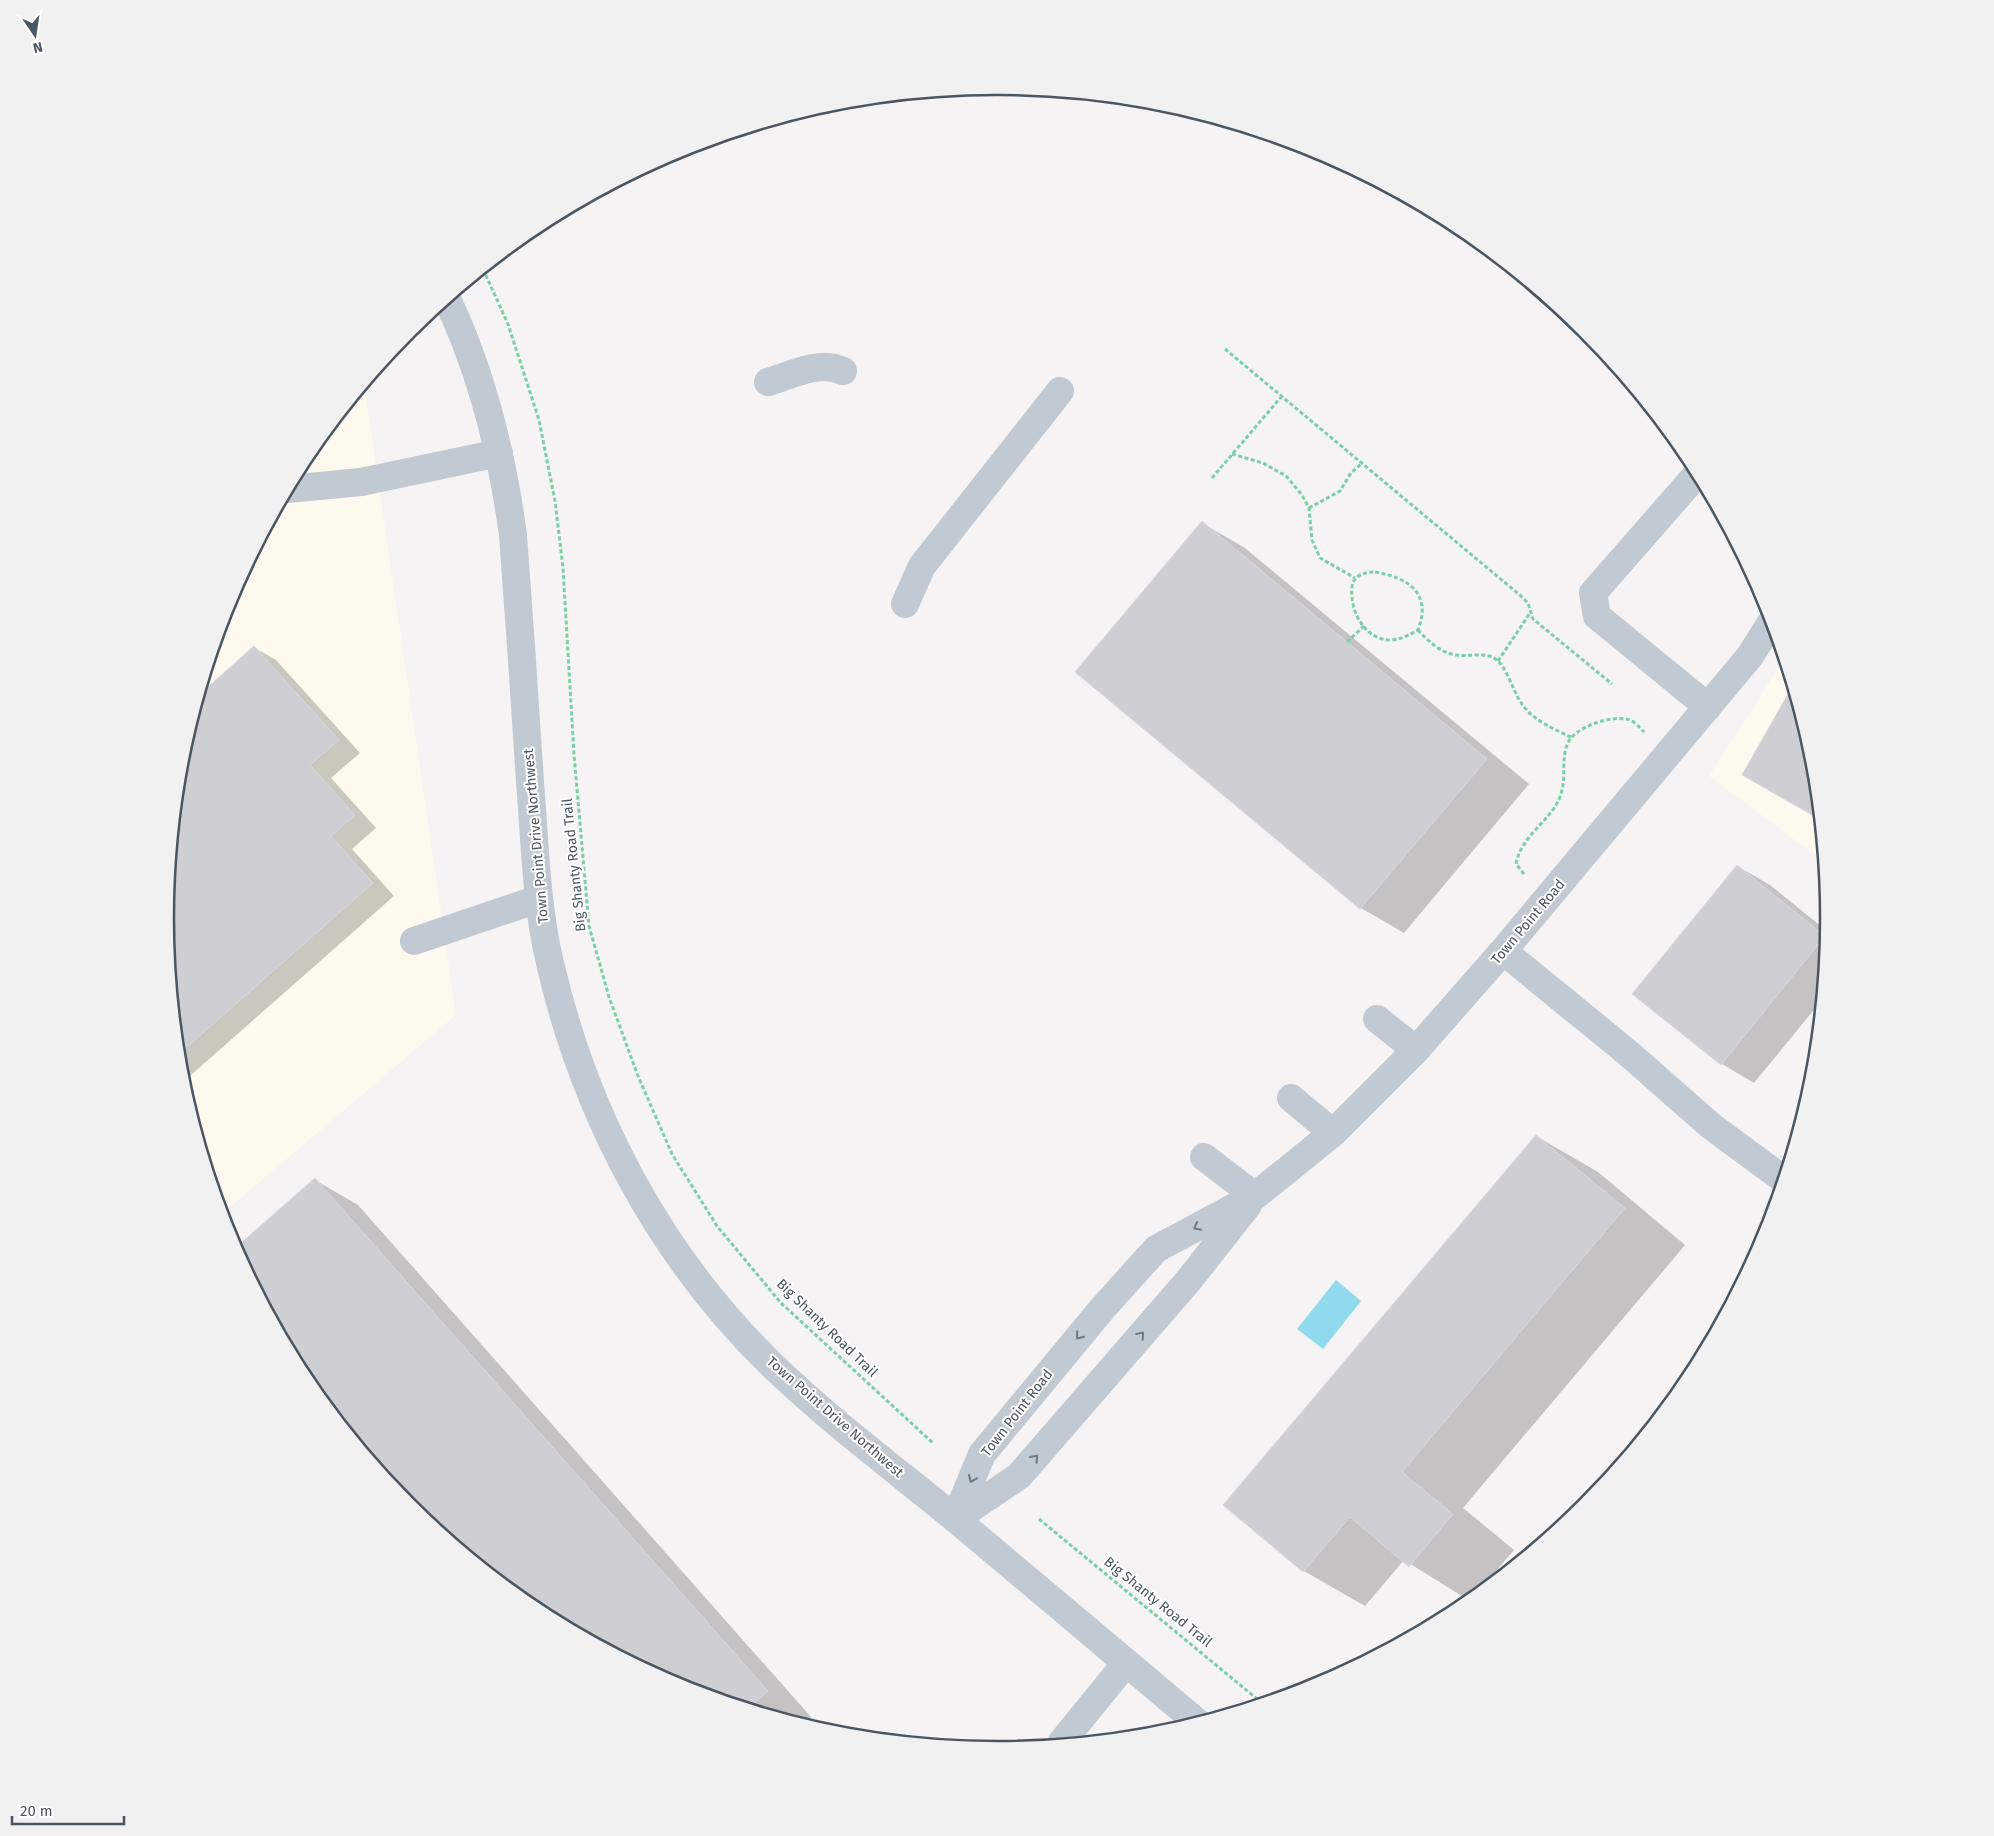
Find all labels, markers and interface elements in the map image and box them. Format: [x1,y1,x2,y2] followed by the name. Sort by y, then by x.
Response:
[10,10,60,60] north arrow
[31,38,44,57] text: N
[520,747,552,924] street label: Town Point Drive Northwest
[559,797,589,933] street label: Big Shanty Road Trail
[1488,876,1568,968] street label: Town Point Road
[1193,1221,1202,1231] one-way arrow
[773,1275,881,1381] street label: Big Shanty Road Trail
[1077,1330,1085,1339] one-way arrow
[1135,1331,1144,1340] one-way arrow
[763,1353,908,1482] street label: Town Point Drive Northwest
[978,1366,1056,1460] street label: Town Point Road
[1029,1454,1038,1463] one-way arrow
[968,1474,978,1483] one-way arrow
[1101,1553,1215,1651] street label: Big Shanty Road Trail
[12,1794,125,1826] scale bar
[20,1802,53,1820] text: 20 m

